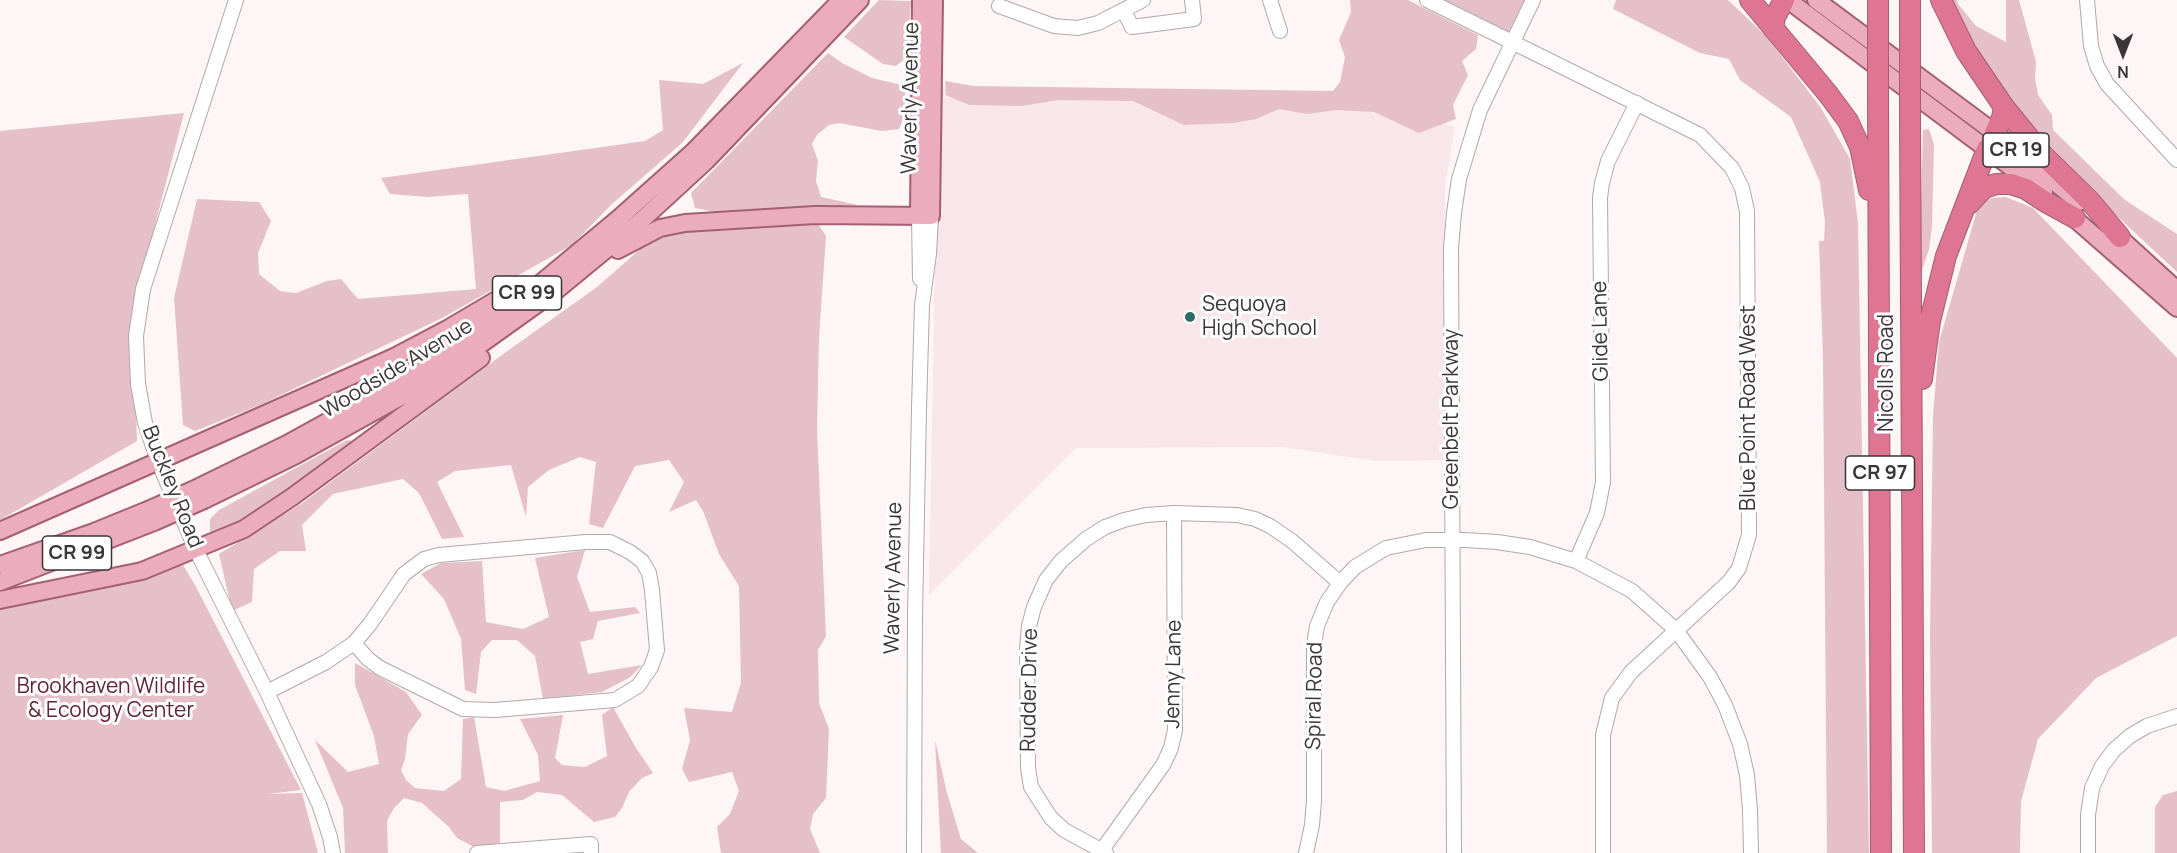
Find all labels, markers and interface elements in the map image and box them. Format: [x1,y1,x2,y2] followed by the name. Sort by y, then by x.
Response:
[897,22,925,174] street label: Waverly Avenue
[2093,24,2153,84] north arrow
[2117,61,2129,83] text: N
[1983,133,2049,167] road number: CR 19
[492,276,562,310] road number: CR 99
[1588,280,1614,382] street label: Glide Lane
[1202,292,1317,342] place label: Sequoya High School
[1736,305,1762,511] street label: Blue Point Road West
[1183,310,1197,324] marker: Sequoya High School
[317,314,477,424] street label: Woodside Avenue
[1874,314,1900,432] street label: Nicolls Road
[1439,329,1465,509] street label: Greenbelt Parkway
[136,422,208,552] street label: Buckley Road
[1846,456,1914,490] road number: CR 97
[880,502,908,654] street label: Waverly Avenue
[42,536,112,570] road number: CR 99
[1160,620,1188,728] street label: Jenny Lane
[1016,628,1044,752] street label: Rudder Drive
[1301,642,1329,750] street label: Spiral Road
[17,674,205,724] park label: Brookhaven Wildlife & Ecology Center

